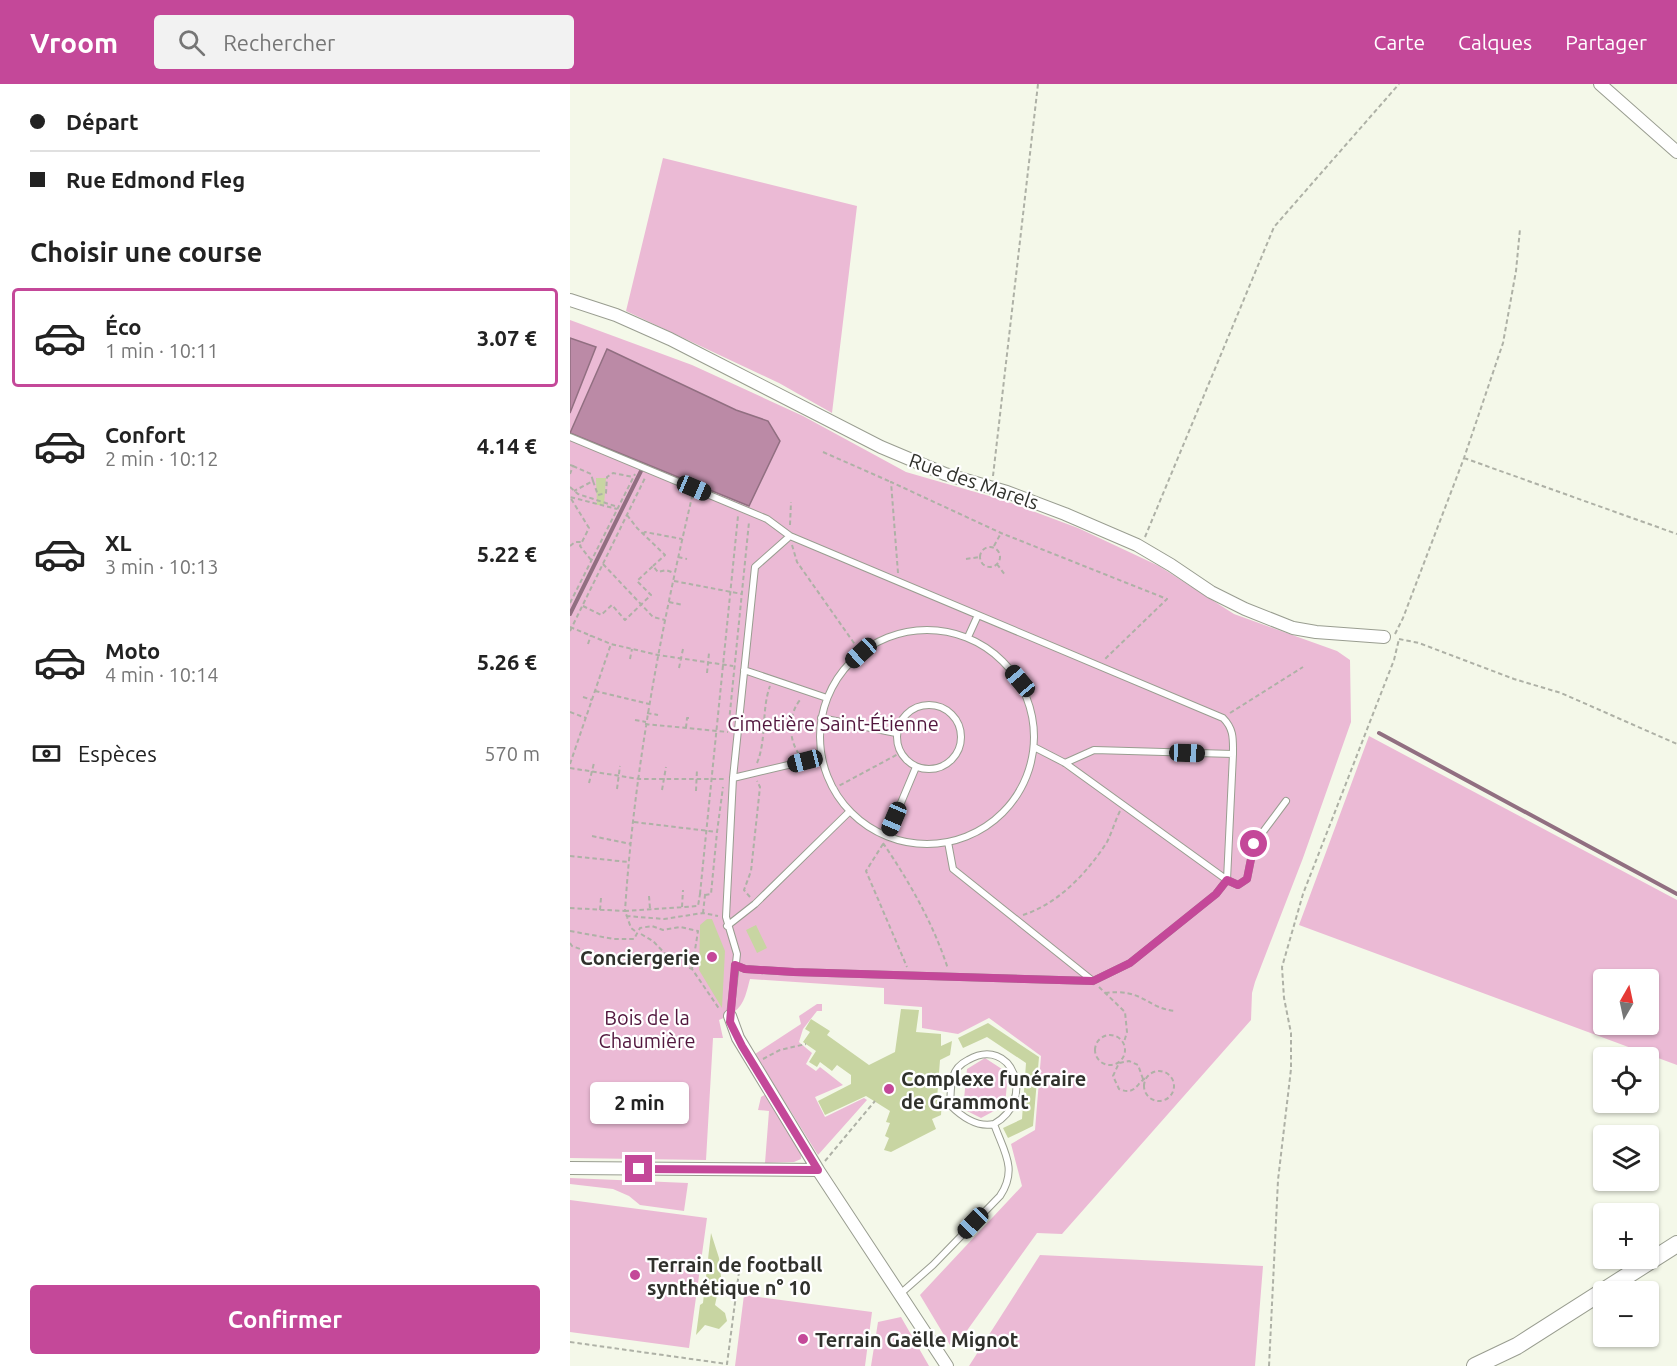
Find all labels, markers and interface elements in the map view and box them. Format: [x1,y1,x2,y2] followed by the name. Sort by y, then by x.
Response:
[154,15,574,69] search box
[175,26,208,59] icon: search
[30,27,118,58] text: Vroom
[223,30,335,55] text: Rechercher
[1374,30,1425,54] text: Carte
[1458,30,1532,54] text: Calques
[1565,30,1647,54] text: Partager
[66,109,138,134] text: Départ
[66,167,245,192] text: Rue Edmond Fleg
[30,237,262,267] text: Choisir une course
[33,311,87,365] icon: car
[105,314,142,339] text: Éco
[477,325,537,350] text: 3.07 €
[105,339,219,362] text: 1 min · 10:11
[33,419,87,473] icon: car
[105,422,186,447] text: Confort
[477,433,537,458] text: 4.14 €
[105,447,219,470] text: 2 min · 10:12
[906,448,1042,514] street label: Rue des Marels
[674,473,714,503] car
[33,527,87,581] icon: car
[105,530,132,555] text: XL
[477,541,537,566] text: 5.22 €
[105,555,219,578] text: 3 min · 10:13
[842,634,880,672] car
[33,635,87,689] icon: car
[105,638,160,663] text: Moto
[477,649,537,674] text: 5.26 €
[1002,661,1038,701] car
[105,663,219,686] text: 4 min · 10:14
[727,712,939,735] park label: Cimetière Saint-Étienne
[30,737,63,770] icon: cash
[78,741,157,766] text: Espèces
[484,742,540,765] text: 570 m
[1169,743,1205,763] car
[785,748,825,774] car
[879,799,909,839] car
[1240,830,1267,857] route start
[580,946,700,969] place label: Conciergerie
[705,950,719,964] marker: Conciergerie
[1593,969,1659,1035] north arrow
[1593,969,1659,1347] map controls
[598,1006,696,1052] park label: Bois de la Chaumière
[1593,1047,1659,1113] button: locate
[901,1067,1086,1113] place label: Complexe funéraire de Grammont
[590,1082,688,1124] callout: 2 min
[882,1082,896,1096] marker: Complexe funéraire de Grammont
[614,1091,665,1114] text: 2 min
[1593,1125,1659,1191] button: layers
[625,1155,652,1182] route end
[1593,1203,1659,1269] button: +
[954,1204,992,1242] car
[647,1253,822,1299] place label: Terrain de football synthétique n° 10
[628,1268,642,1282] marker: Terrain de football synthétique n° 10
[1593,1281,1659,1347] button: −
[30,1285,540,1354] button: Confirmer
[815,1328,1019,1351] place label: Terrain Gaëlle Mignot
[796,1332,810,1346] marker: Terrain Gaëlle Mignot

